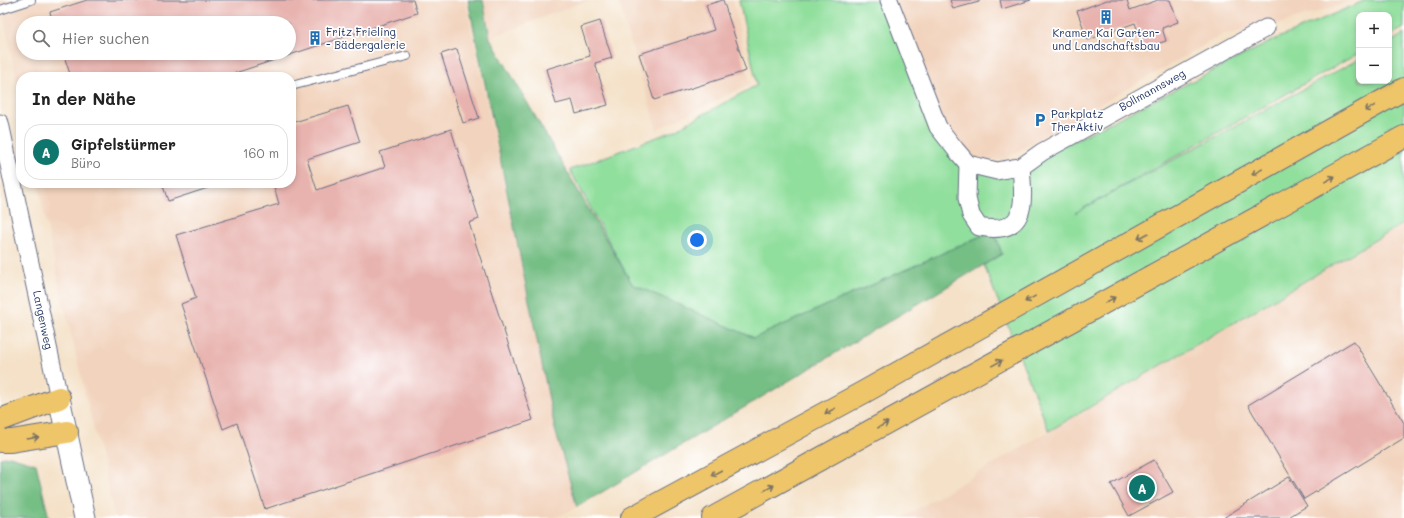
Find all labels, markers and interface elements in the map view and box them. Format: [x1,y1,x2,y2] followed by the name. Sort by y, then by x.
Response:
[1098,9,1114,25] building icon: Kramer Kai Garten- und Landschaftsbau
[1356,12,1392,84] map controls
[1356,12,1392,48] button: +
[16,16,296,60] search box
[326,24,406,52] place label: Fritz Frieling - Bädergalerie
[1052,25,1160,53] place label: Kramer Kai Garten- und Landschaftsbau
[30,27,52,49] icon: search
[62,28,149,48] text: Hier suchen
[307,30,323,46] building icon: Fritz Frieling - Bädergalerie
[1356,48,1392,84] button: −
[1116,65,1188,114] street label: Bollmannsweg
[32,87,136,109] text: In der Nähe
[1364,105,1376,113] one-way arrow
[1051,106,1103,134] place label: Parkplatz TherAktiv
[1032,112,1048,128] parking icon: Parkplatz TherAktiv
[71,134,176,154] text: Gipfelstürmer
[41,144,51,161] text: A
[243,144,279,161] text: 160 m
[71,154,100,171] text: Büro
[1251,169,1263,176] one-way arrow
[1324,174,1336,182] one-way arrow
[687,230,707,250] your location
[1137,232,1149,240] one-way arrow
[30,289,57,351] street label: Langenweg
[1024,296,1036,304] one-way arrow
[1104,296,1116,303] one-way arrow
[990,358,1002,366] one-way arrow
[824,407,836,415] one-way arrow
[877,421,889,429] one-way arrow
[26,434,39,442] one-way arrow
[710,469,722,477] one-way arrow
[1129,473,1155,503] pin: A
[763,484,775,492] one-way arrow

